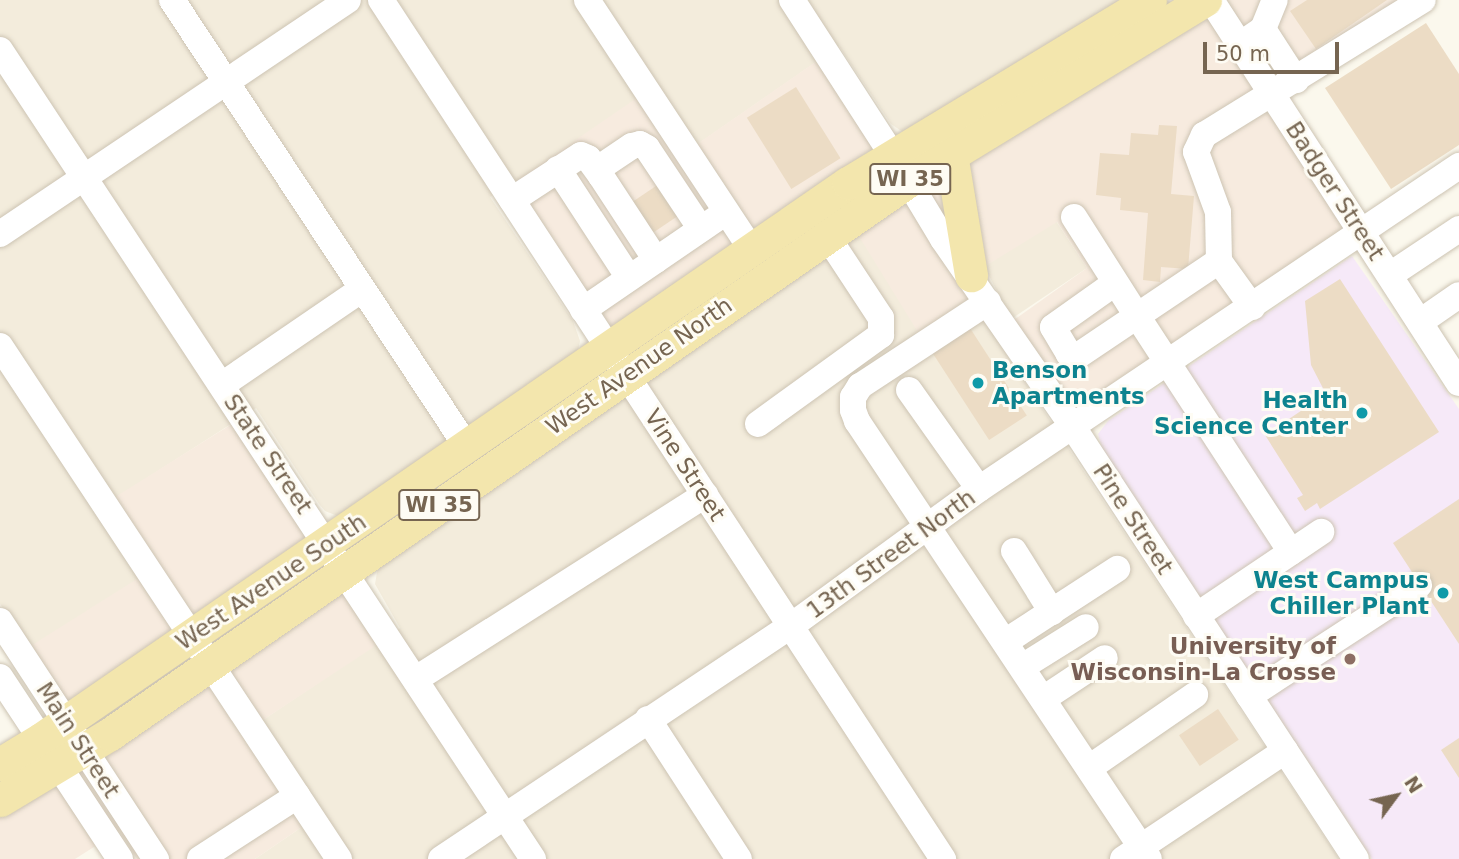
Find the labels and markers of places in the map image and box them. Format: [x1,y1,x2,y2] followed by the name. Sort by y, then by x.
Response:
[992,356,1145,410] place label: Benson Apartments
[970,375,986,391] marker: Benson Apartments
[1154,386,1348,440] place label: Health Science Center
[1354,405,1370,421] marker: Health Science Center
[1253,566,1429,620] place label: West Campus Chiller Plant
[1435,585,1451,601] marker: West Campus Chiller Plant
[1071,632,1336,686] place label: University of Wisconsin-La Crosse
[1342,651,1358,667] marker: University of Wisconsin-La Crosse

